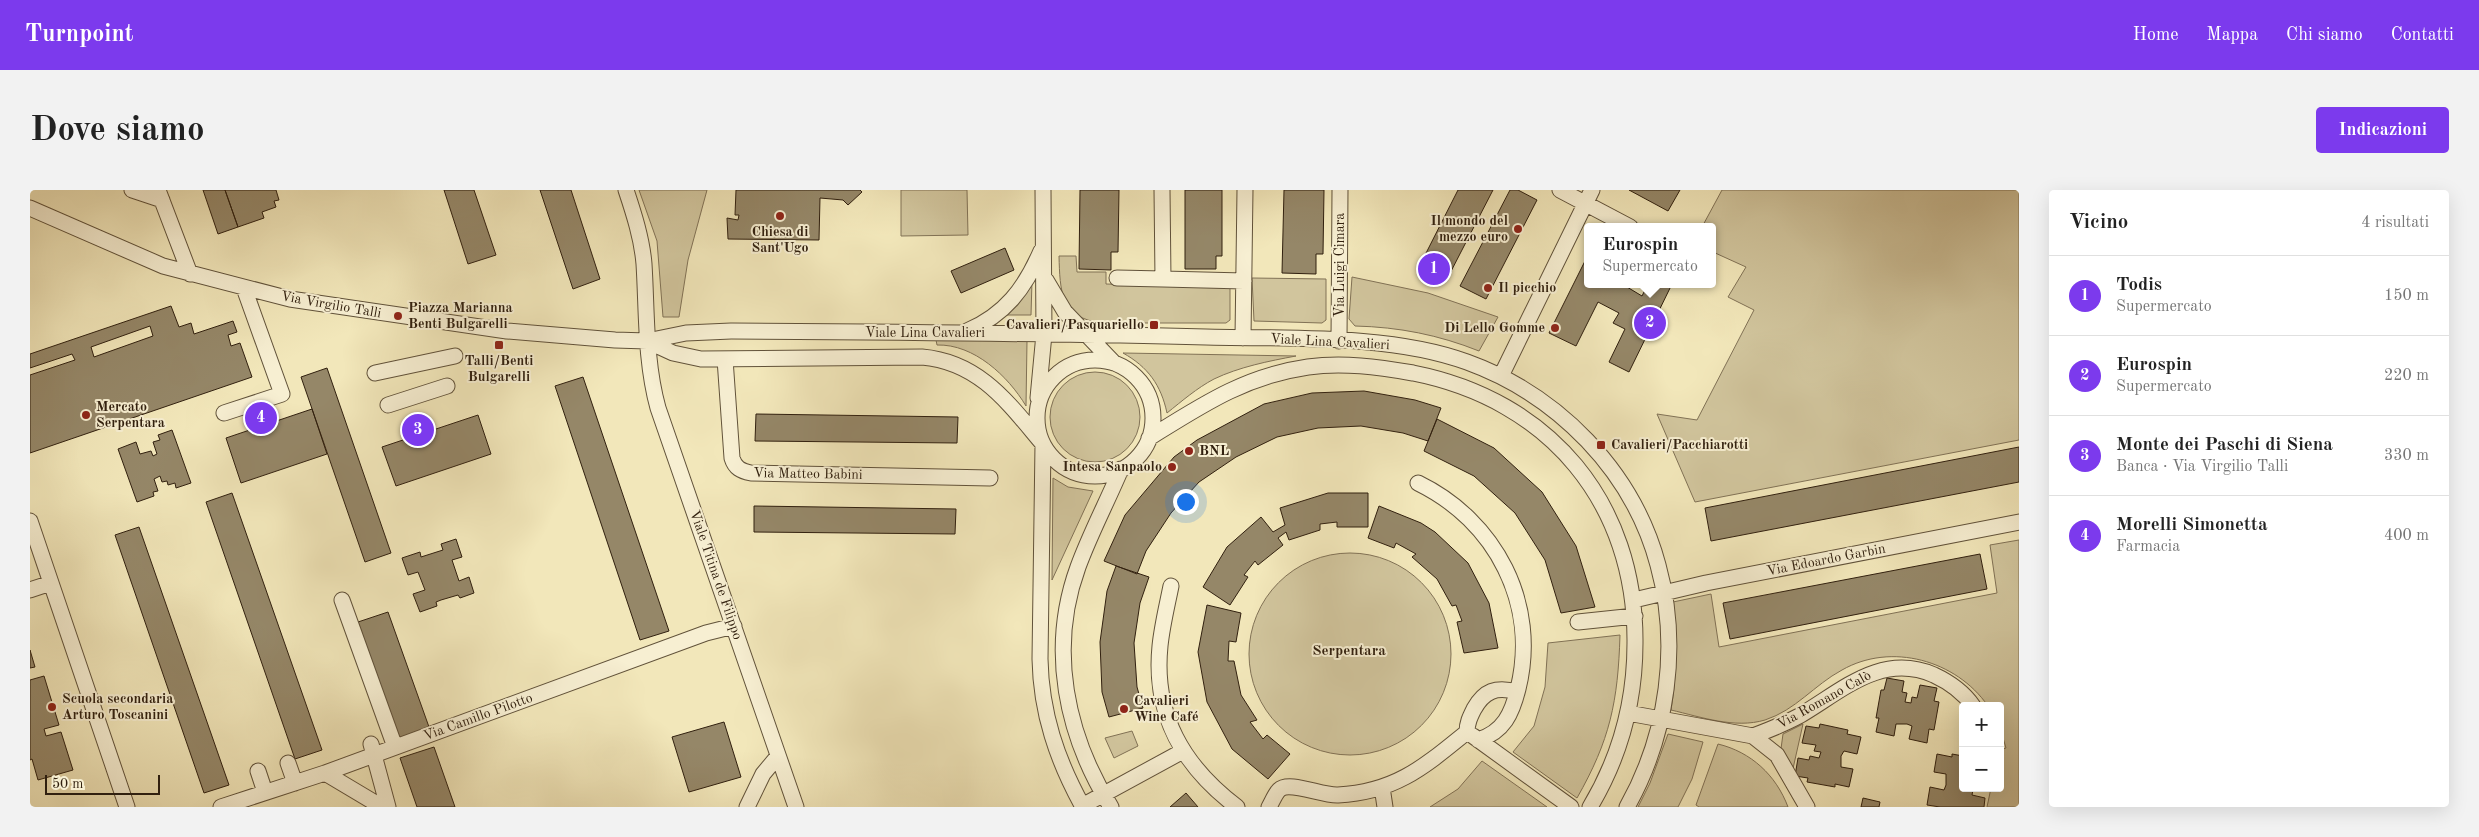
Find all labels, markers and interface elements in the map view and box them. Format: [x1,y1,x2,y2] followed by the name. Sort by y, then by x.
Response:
[25,23,133,47] text: Turnpoint
[2133,26,2179,44] text: Home
[2207,26,2258,44] text: Mappa
[2286,26,2363,44] text: Chi siamo
[2391,26,2454,44] text: Contatti
[2316,107,2449,153] button: Indicazioni
[30,113,205,148] text: Dove siamo
[774,210,786,222] marker: Chiesa di Sant'Ugo
[2069,212,2128,233] text: Vicino
[1333,213,1347,317] street label: Via Luigi Cimara
[1431,214,1508,244] place label: Il mondo del mezzo euro
[2361,215,2429,231] text: 4 risultati
[1512,223,1524,235] marker: Il mondo del mezzo euro
[1584,223,1716,288] popup
[752,225,808,255] place label: Chiesa di Sant'Ugo
[1602,236,1678,255] text: Eurospin
[1418,250,1450,288] pin: 1
[1602,259,1698,275] text: Supermercato
[2116,276,2162,295] text: Todis
[1498,281,1556,295] place label: Il picchio
[1482,282,1494,294] marker: Il picchio
[2080,288,2090,304] text: 1
[2384,288,2429,304] text: 150 m
[280,289,383,321] street label: Via Virgilio Talli
[2116,299,2212,315] text: Supermercato
[408,301,513,331] place label: Piazza Marianna Benti Bulgarelli
[1634,304,1666,342] pin: 2
[392,310,404,322] marker: Piazza Marianna Benti Bulgarelli
[1006,318,1144,333] place label: Cavalieri/Pasquariello
[1148,319,1160,331] marker: Cavalieri/Pasquariello
[1444,321,1545,335] place label: Di Lello Gomme
[1549,322,1561,334] marker: Di Lello Gomme
[865,326,985,340] street label: Viale Lina Cavalieri
[1270,332,1390,352] street label: Viale Lina Cavalieri
[493,339,505,351] marker: Talli/Benti Bulgarelli
[464,354,534,384] place label: Talli/Benti Bulgarelli
[2116,356,2192,375] text: Eurospin
[2080,368,2090,384] text: 2
[2384,368,2429,384] text: 220 m
[2116,379,2212,395] text: Supermercato
[245,399,277,437] pin: 4
[96,400,165,430] place label: Mercato Serpentara
[80,409,92,421] marker: Mercato Serpentara
[402,411,434,449] pin: 3
[2116,436,2333,455] text: Monte dei Paschi di Siena
[1611,438,1748,453] place label: Cavalieri/Pacchiarotti
[1595,439,1607,451] marker: Cavalieri/Pacchiarotti
[1199,444,1229,458] place label: BNL
[1183,445,1195,457] marker: BNL
[2080,448,2090,464] text: 3
[2384,448,2429,464] text: 330 m
[2116,459,2288,475] text: Banca · Via Virgilio Talli
[1063,460,1162,474] place label: Intesa Sanpaolo
[1166,461,1178,473] marker: Intesa Sanpaolo
[753,466,863,482] street label: Via Matteo Babini
[1173,489,1199,515] your location
[687,509,745,642] street label: Viale Titina de Filippo
[2116,516,2268,535] text: Morelli Simonetta
[2080,528,2090,544] text: 4
[2384,528,2429,544] text: 400 m
[2116,539,2180,555] text: Farmacia
[1765,542,1887,578] street label: Via Edoardo Garbin
[1312,644,1386,659] district label: Serpentara
[1775,668,1873,732] street label: Via Romano Calò
[421,691,535,743] street label: Via Camillo Pilotto
[62,692,173,722] place label: Scuola secondaria Arturo Toscanini
[1134,694,1198,724] place label: Cavalieri Wine Café
[46,701,58,713] marker: Scuola secondaria Arturo Toscanini
[1959,702,2004,792] map controls
[1959,702,2004,747] button: +
[1118,703,1130,715] marker: Cavalieri Wine Café
[1959,747,2004,792] button: −
[45,772,160,795] scale bar
[52,777,83,791] text: 50 m

